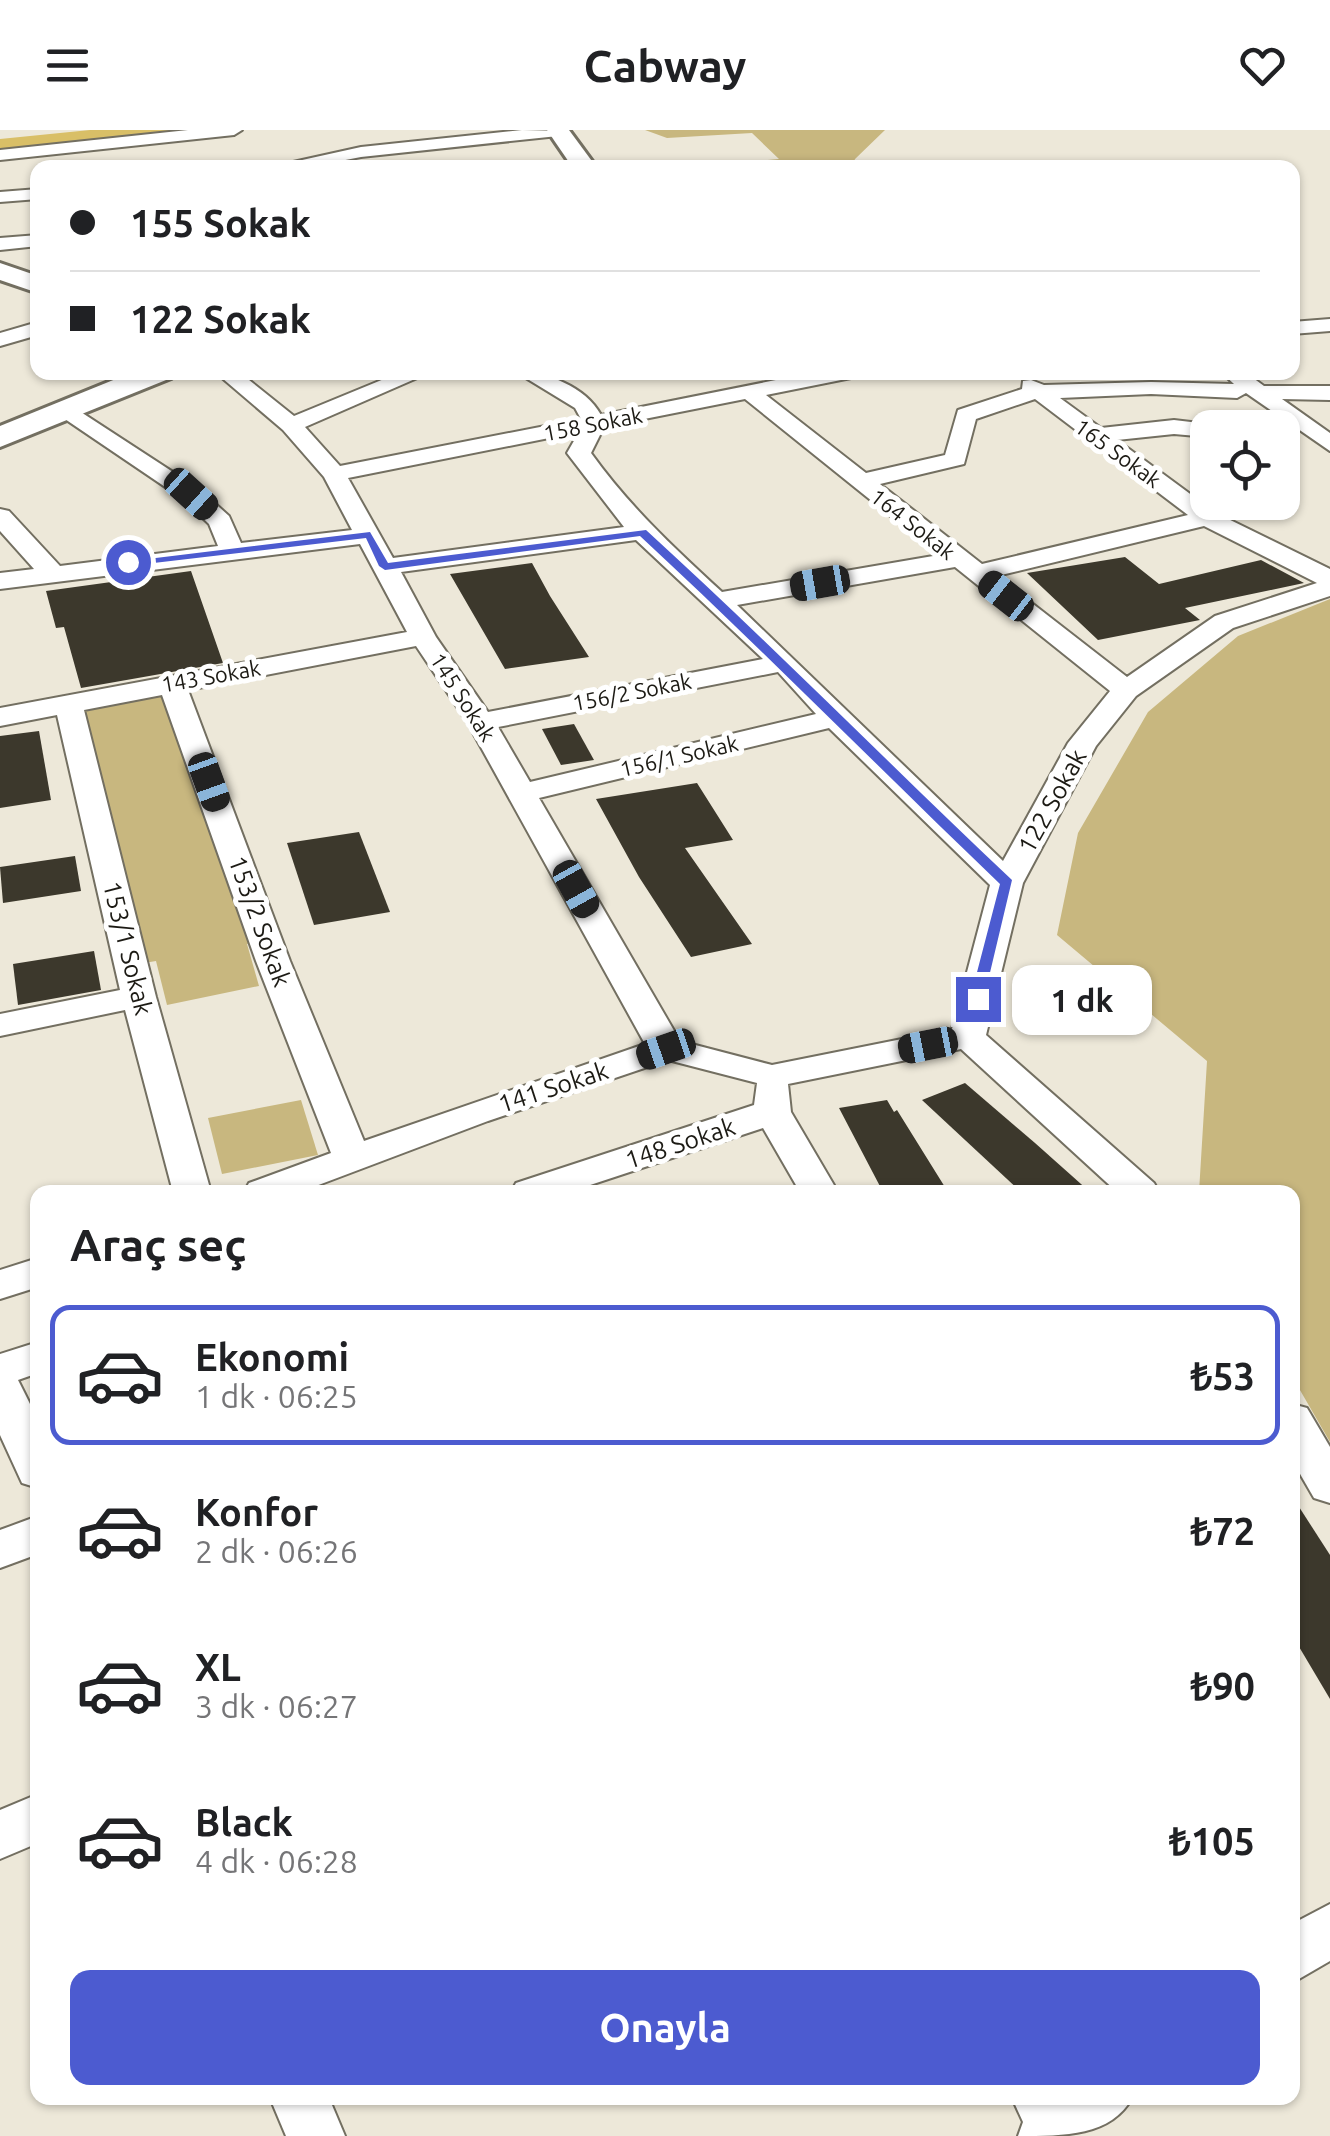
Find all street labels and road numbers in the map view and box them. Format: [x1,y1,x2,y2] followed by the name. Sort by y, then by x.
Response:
[541,402,644,445] street label: 158 Sokak
[1070,413,1166,492] street label: 165 Sokak
[866,483,960,564] street label: 164 Sokak
[426,648,501,746] street label: 145 Sokak
[159,655,262,697] street label: 143 Sokak
[570,668,694,715] street label: 156/2 Sokak
[617,730,740,781] street label: 156/1 Sokak
[1012,744,1092,858] street label: 122 Sokak
[223,852,297,991] street label: 153/2 Sokak
[98,878,158,1018] street label: 153/1 Sokak
[495,1056,612,1118] street label: 141 Sokak
[622,1112,739,1174] street label: 148 Sokak

